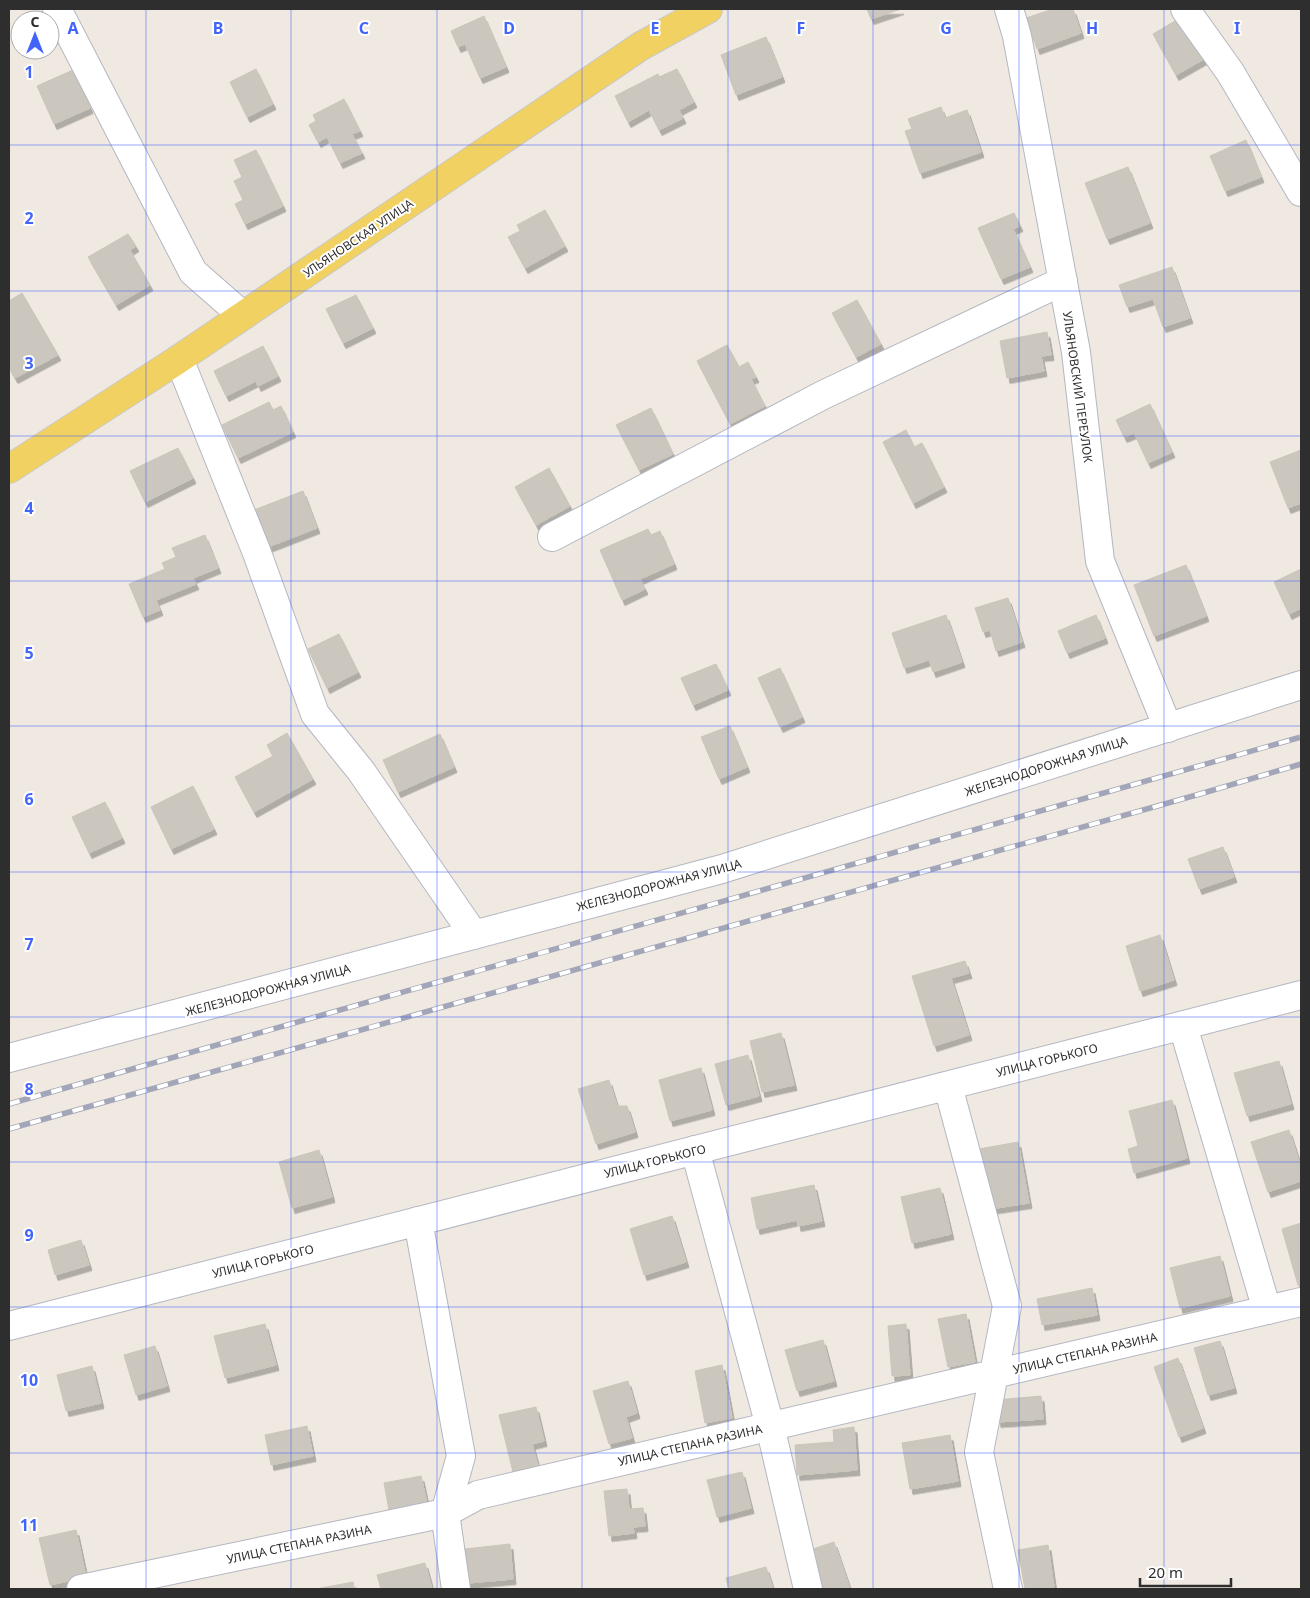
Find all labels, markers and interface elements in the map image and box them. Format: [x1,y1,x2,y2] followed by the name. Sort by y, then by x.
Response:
[10,10,60,60] north arrow
[30,12,40,31] text: С
[67,17,79,39] text: A
[213,17,223,39] text: B
[359,17,369,39] text: C
[503,17,515,39] text: D
[651,17,660,39] text: E
[797,17,805,39] text: F
[940,17,952,39] text: G
[1086,17,1098,39] text: H
[1234,17,1240,39] text: I
[24,61,34,83] text: 1
[300,195,417,281] street label: УЛЬЯНОВСКАЯ УЛИЦА
[24,207,34,229] text: 2
[1059,310,1097,464] street label: УЛЬЯНОВСКИЙ ПЕРЕУЛОК
[24,352,34,374] text: 3
[24,497,34,519] text: 4
[24,642,34,664] text: 5
[963,732,1130,800] street label: ЖЕЛЕЗНОДОРОЖНАЯ УЛИЦА
[24,788,34,810] text: 6
[575,855,744,915] street label: ЖЕЛЕЗНОДОРОЖНАЯ УЛИЦА
[24,933,34,955] text: 7
[184,960,353,1020] street label: ЖЕЛЕЗНОДОРОЖНАЯ УЛИЦА
[994,1039,1100,1081] street label: УЛИЦА ГОРЬКОГО
[24,1078,34,1100] text: 8
[602,1140,708,1182] street label: УЛИЦА ГОРЬКОГО
[24,1224,34,1246] text: 9
[210,1240,316,1282] street label: УЛИЦА ГОРЬКОГО
[1011,1328,1159,1378] street label: УЛИЦА СТЕПАНА РАЗИНА
[20,1369,38,1391] text: 10
[616,1420,764,1470] street label: УЛИЦА СТЕПАНА РАЗИНА
[20,1514,38,1536] text: 11
[225,1520,373,1568] street label: УЛИЦА СТЕПАНА РАЗИНА
[1140,1556,1231,1588] scale bar
[1148,1562,1183,1582] text: 20 m

